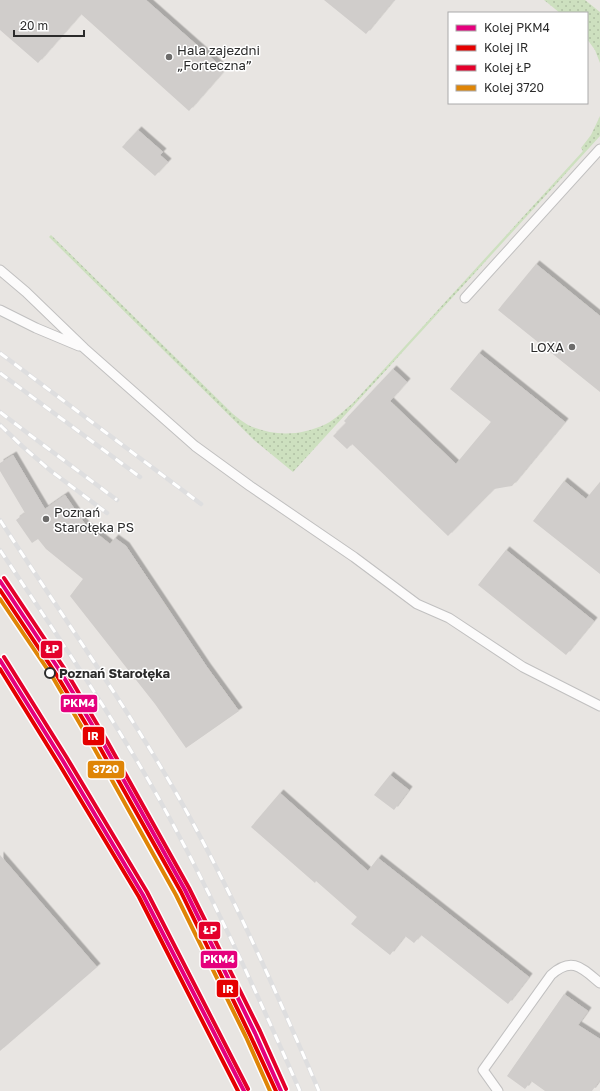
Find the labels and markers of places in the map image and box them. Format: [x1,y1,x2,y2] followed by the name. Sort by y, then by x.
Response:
[177,42,260,73] place label: Hala zajezdni „Forteczna”
[164,52,174,62] marker: Hala zajezdni „Forteczna”
[530,339,564,355] place label: LOXA
[567,342,577,352] marker: LOXA
[54,504,134,535] place label: Poznań Starołęka PS
[41,514,51,524] marker: Poznań Starołęka PS
[59,665,171,681] place label: Poznań Starołęka
[44,667,56,679] marker: Poznań Starołęka

